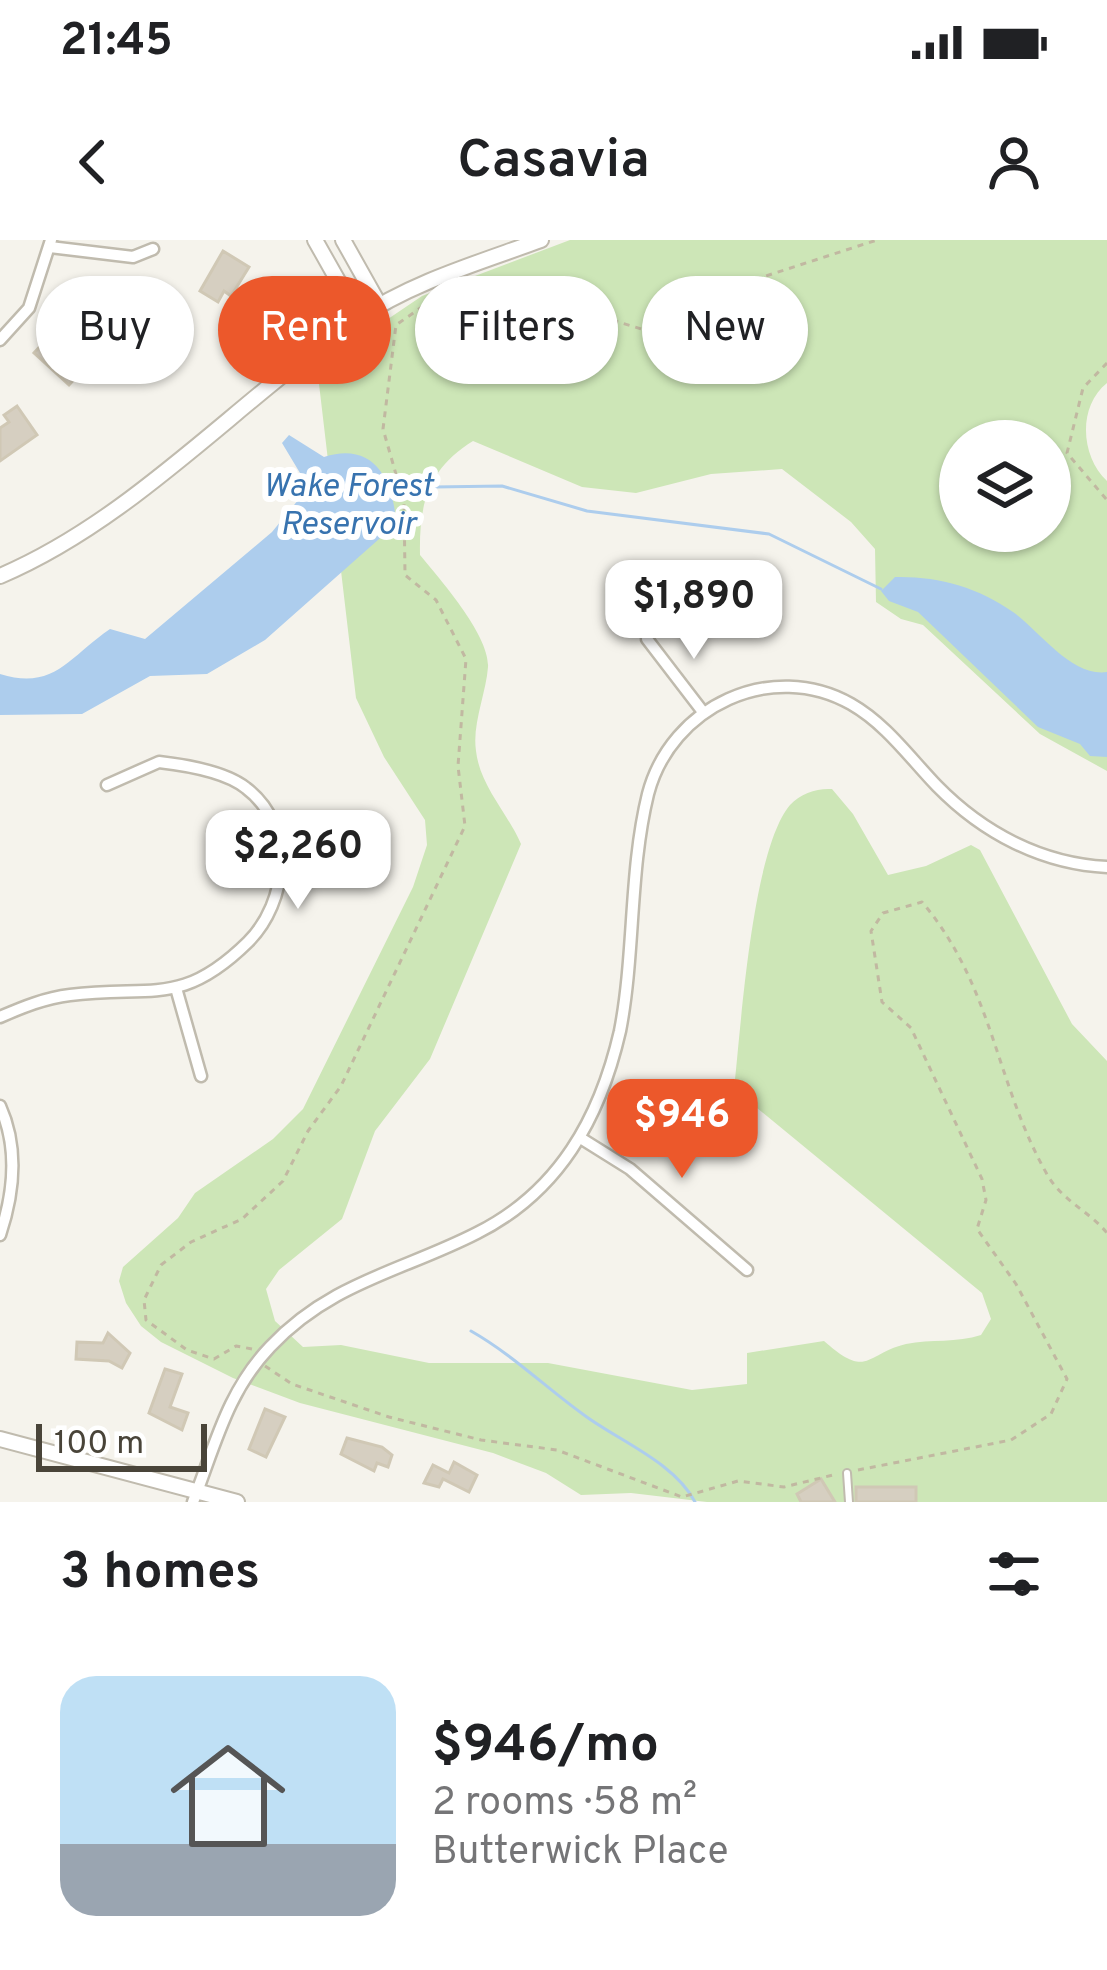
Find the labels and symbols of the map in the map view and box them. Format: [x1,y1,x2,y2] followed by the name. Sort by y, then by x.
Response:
[263,467,435,547] water label: Wake Forest Reservoir
[596,560,792,662] pin: $1,890
[200,810,396,912] pin: $2,260
[611,1079,753,1181] pin: $946
[36,1418,207,1471] scale bar

